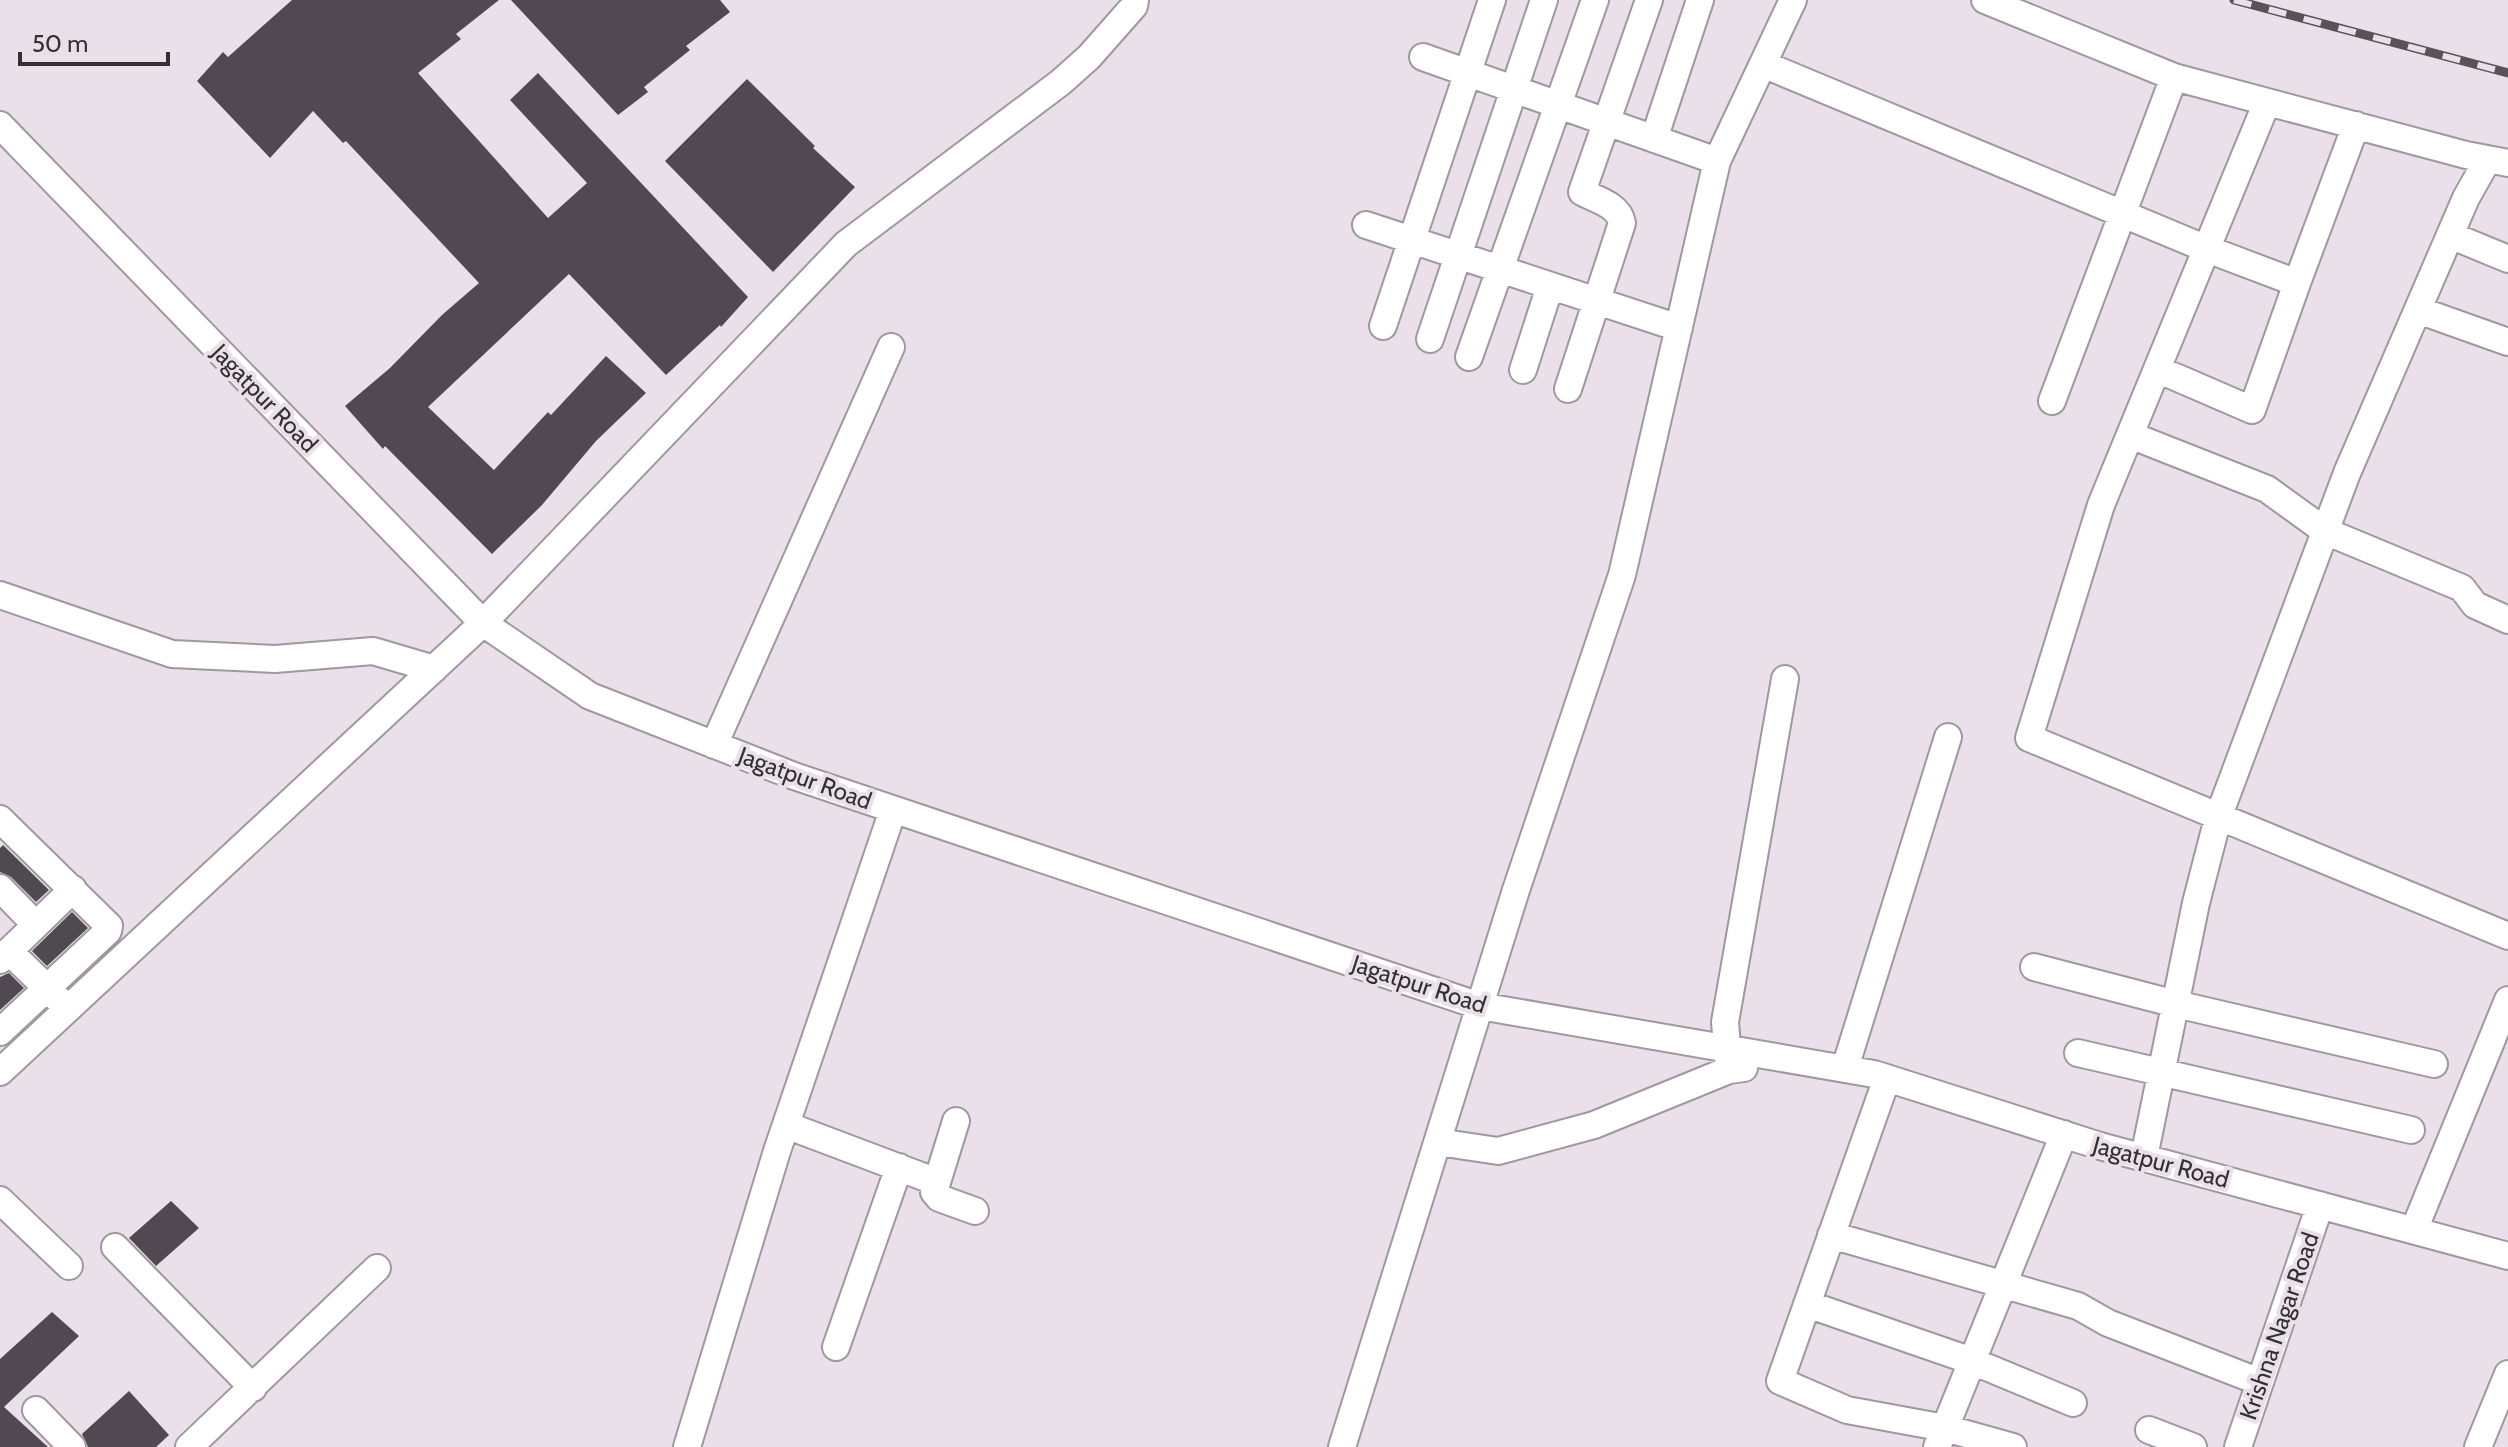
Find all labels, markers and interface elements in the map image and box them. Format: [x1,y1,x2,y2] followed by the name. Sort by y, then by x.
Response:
[20,16,168,66] scale bar
[32,29,88,58] text: 50 m
[205,337,324,458] street label: Jagatpur Road
[733,740,876,816] street label: Jagatpur Road
[1347,948,1490,1019] street label: Jagatpur Road
[2089,1130,2232,1194] street label: Jagatpur Road
[2233,1229,2325,1423] street label: Krishna Nagar Road

